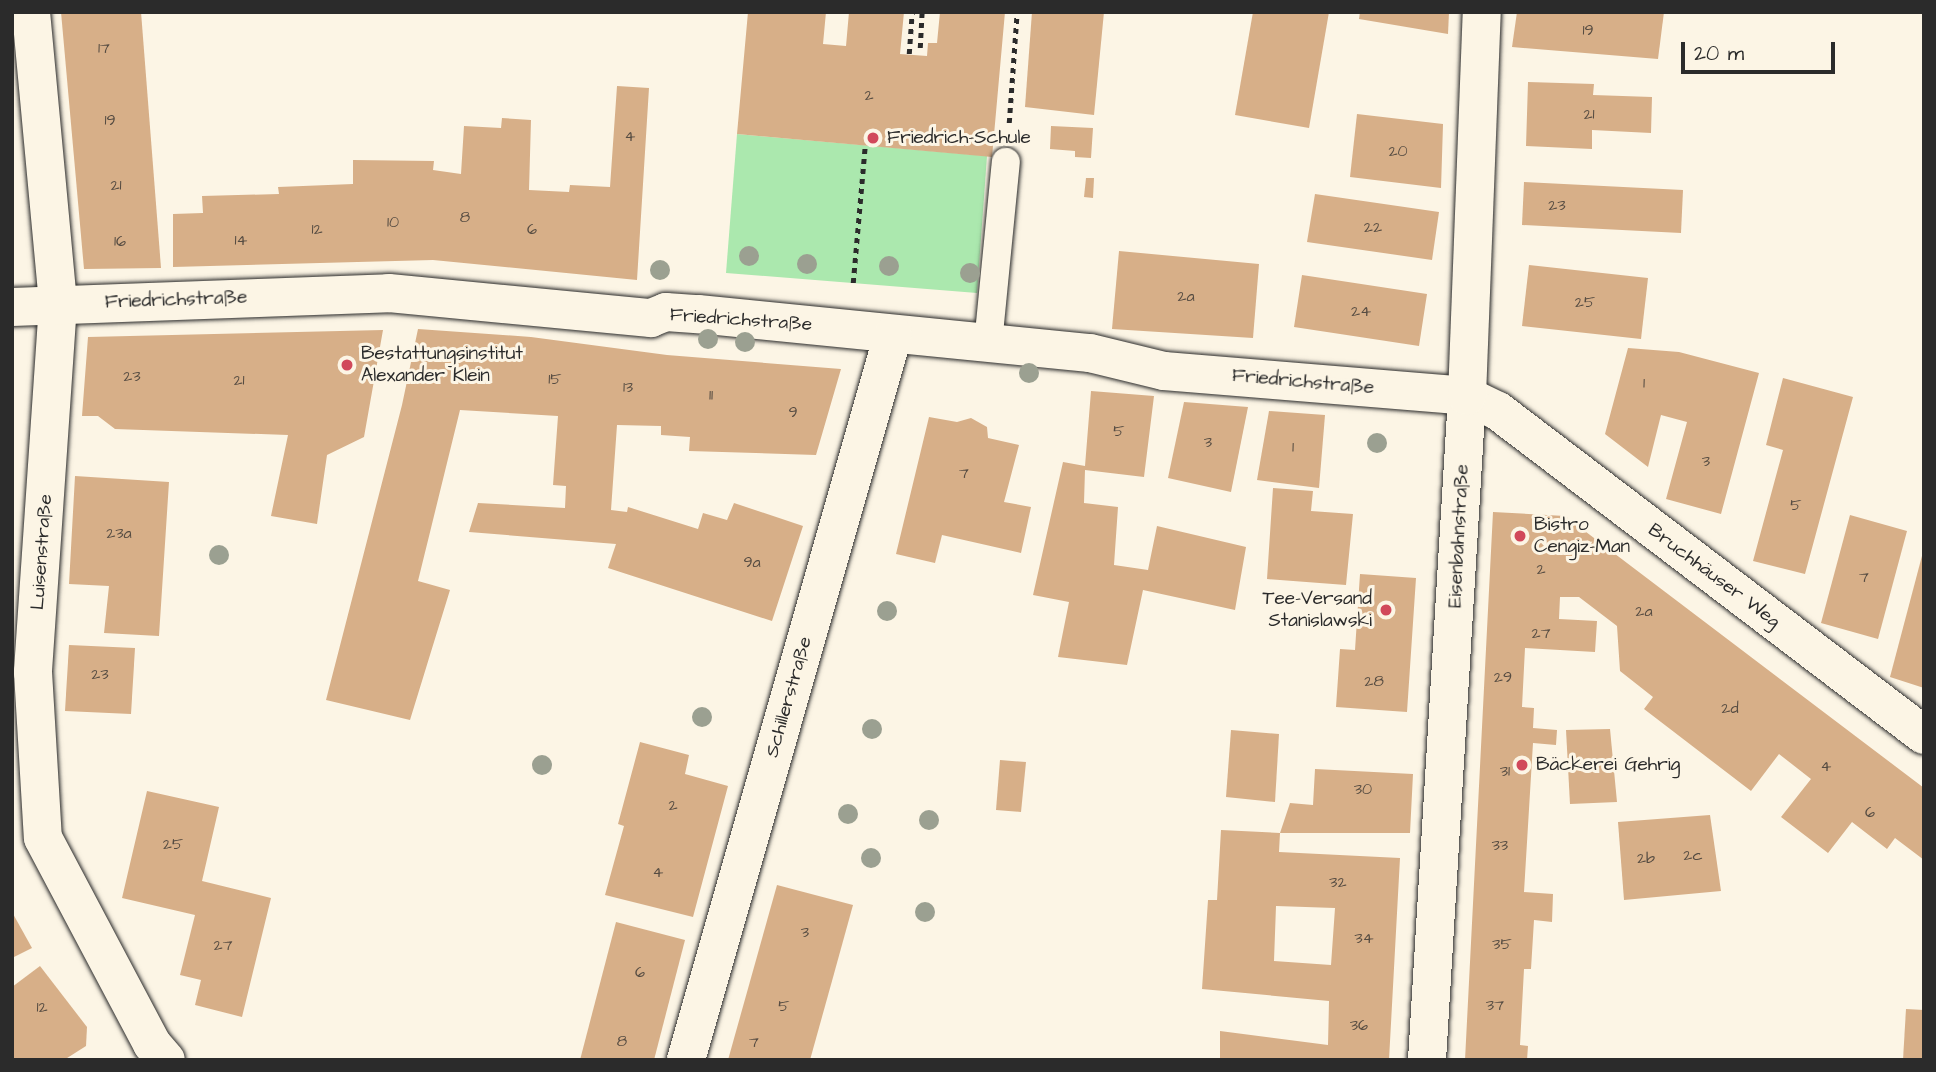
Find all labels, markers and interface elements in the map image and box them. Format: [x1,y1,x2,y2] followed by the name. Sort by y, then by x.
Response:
[1582,20,1594,40] house number: 19
[1684,28,1838,72] scale bar
[98,38,110,58] house number: 17
[1694,39,1744,68] text: 20 m
[864,85,874,105] house number: 2
[1583,104,1595,124] house number: 21
[104,110,116,130] house number: 19
[625,126,635,146] house number: 4
[887,127,1031,149] place label: Friedrich-Schule
[865,130,881,146] marker: Friedrich-Schule
[1388,141,1408,161] house number: 20
[110,175,122,195] house number: 21
[1548,195,1566,215] house number: 23
[460,207,470,227] house number: 8
[387,212,399,232] house number: 10
[1364,217,1382,237] house number: 22
[311,219,323,239] house number: 12
[527,219,537,239] house number: 6
[235,230,247,250] house number: 14
[114,231,126,251] house number: 16
[104,286,248,314] street label: Friedrichstraße
[1177,286,1195,306] house number: 2a
[1575,292,1595,312] house number: 25
[1351,301,1371,321] house number: 24
[669,304,813,336] street label: Friedrichstraße
[361,343,523,387] place label: Bestattungsinstitut Alexander Klein
[339,357,355,373] marker: Bestattungsinstitut Alexander Klein
[1231,364,1375,400] street label: Friedrichstraße
[123,366,141,386] house number: 23
[548,369,562,389] house number: 15
[233,370,245,390] house number: 21
[1643,373,1645,393] house number: 1
[623,377,633,397] house number: 13
[709,385,713,405] house number: 11
[788,402,798,422] house number: 9
[1113,421,1125,441] house number: 5
[1204,432,1212,452] house number: 3
[1292,437,1294,457] house number: 1
[1702,451,1710,471] house number: 3
[959,463,969,483] house number: 7
[1444,464,1474,608] street label: Eisenbahnstraße
[27,493,57,611] street label: Luisenstraße
[1790,495,1802,515] house number: 5
[1534,514,1630,558] place label: Bistro Cengiz-Man
[1643,519,1785,633] street label: Bruchhäuser Weg
[106,523,132,543] house number: 23a
[1512,528,1528,544] marker: Bistro Cengiz-Man
[743,552,761,572] house number: 9a
[1536,559,1546,579] house number: 2
[1859,567,1869,587] house number: 7
[1263,588,1372,632] place label: Tee-Versand Stanislawski
[1635,601,1653,621] house number: 2a
[1378,602,1394,618] marker: Tee-Versand Stanislawski
[1532,623,1550,643] house number: 27
[761,634,817,760] street label: Schillerstraße
[91,664,109,684] house number: 23
[1494,667,1512,687] house number: 29
[1364,671,1384,691] house number: 28
[1721,698,1739,718] house number: 2d
[1536,754,1680,776] place label: Bäckerei Gehrig
[1821,756,1831,776] house number: 4
[1514,757,1530,773] marker: Bäckerei Gehrig
[1500,761,1510,781] house number: 31
[1354,779,1372,799] house number: 30
[668,795,678,815] house number: 2
[1865,802,1875,822] house number: 6
[163,834,183,854] house number: 25
[1492,835,1508,855] house number: 33
[1683,845,1703,865] house number: 2c
[1637,848,1655,868] house number: 2b
[653,862,663,882] house number: 4
[1329,872,1347,892] house number: 32
[801,922,809,942] house number: 3
[1354,928,1374,948] house number: 34
[1492,934,1512,954] house number: 35
[214,935,232,955] house number: 27
[635,962,645,982] house number: 6
[1486,995,1504,1015] house number: 37
[778,996,790,1016] house number: 5
[36,997,48,1017] house number: 12
[1350,1015,1368,1035] house number: 36
[617,1031,627,1051] house number: 8
[749,1032,759,1052] house number: 7

